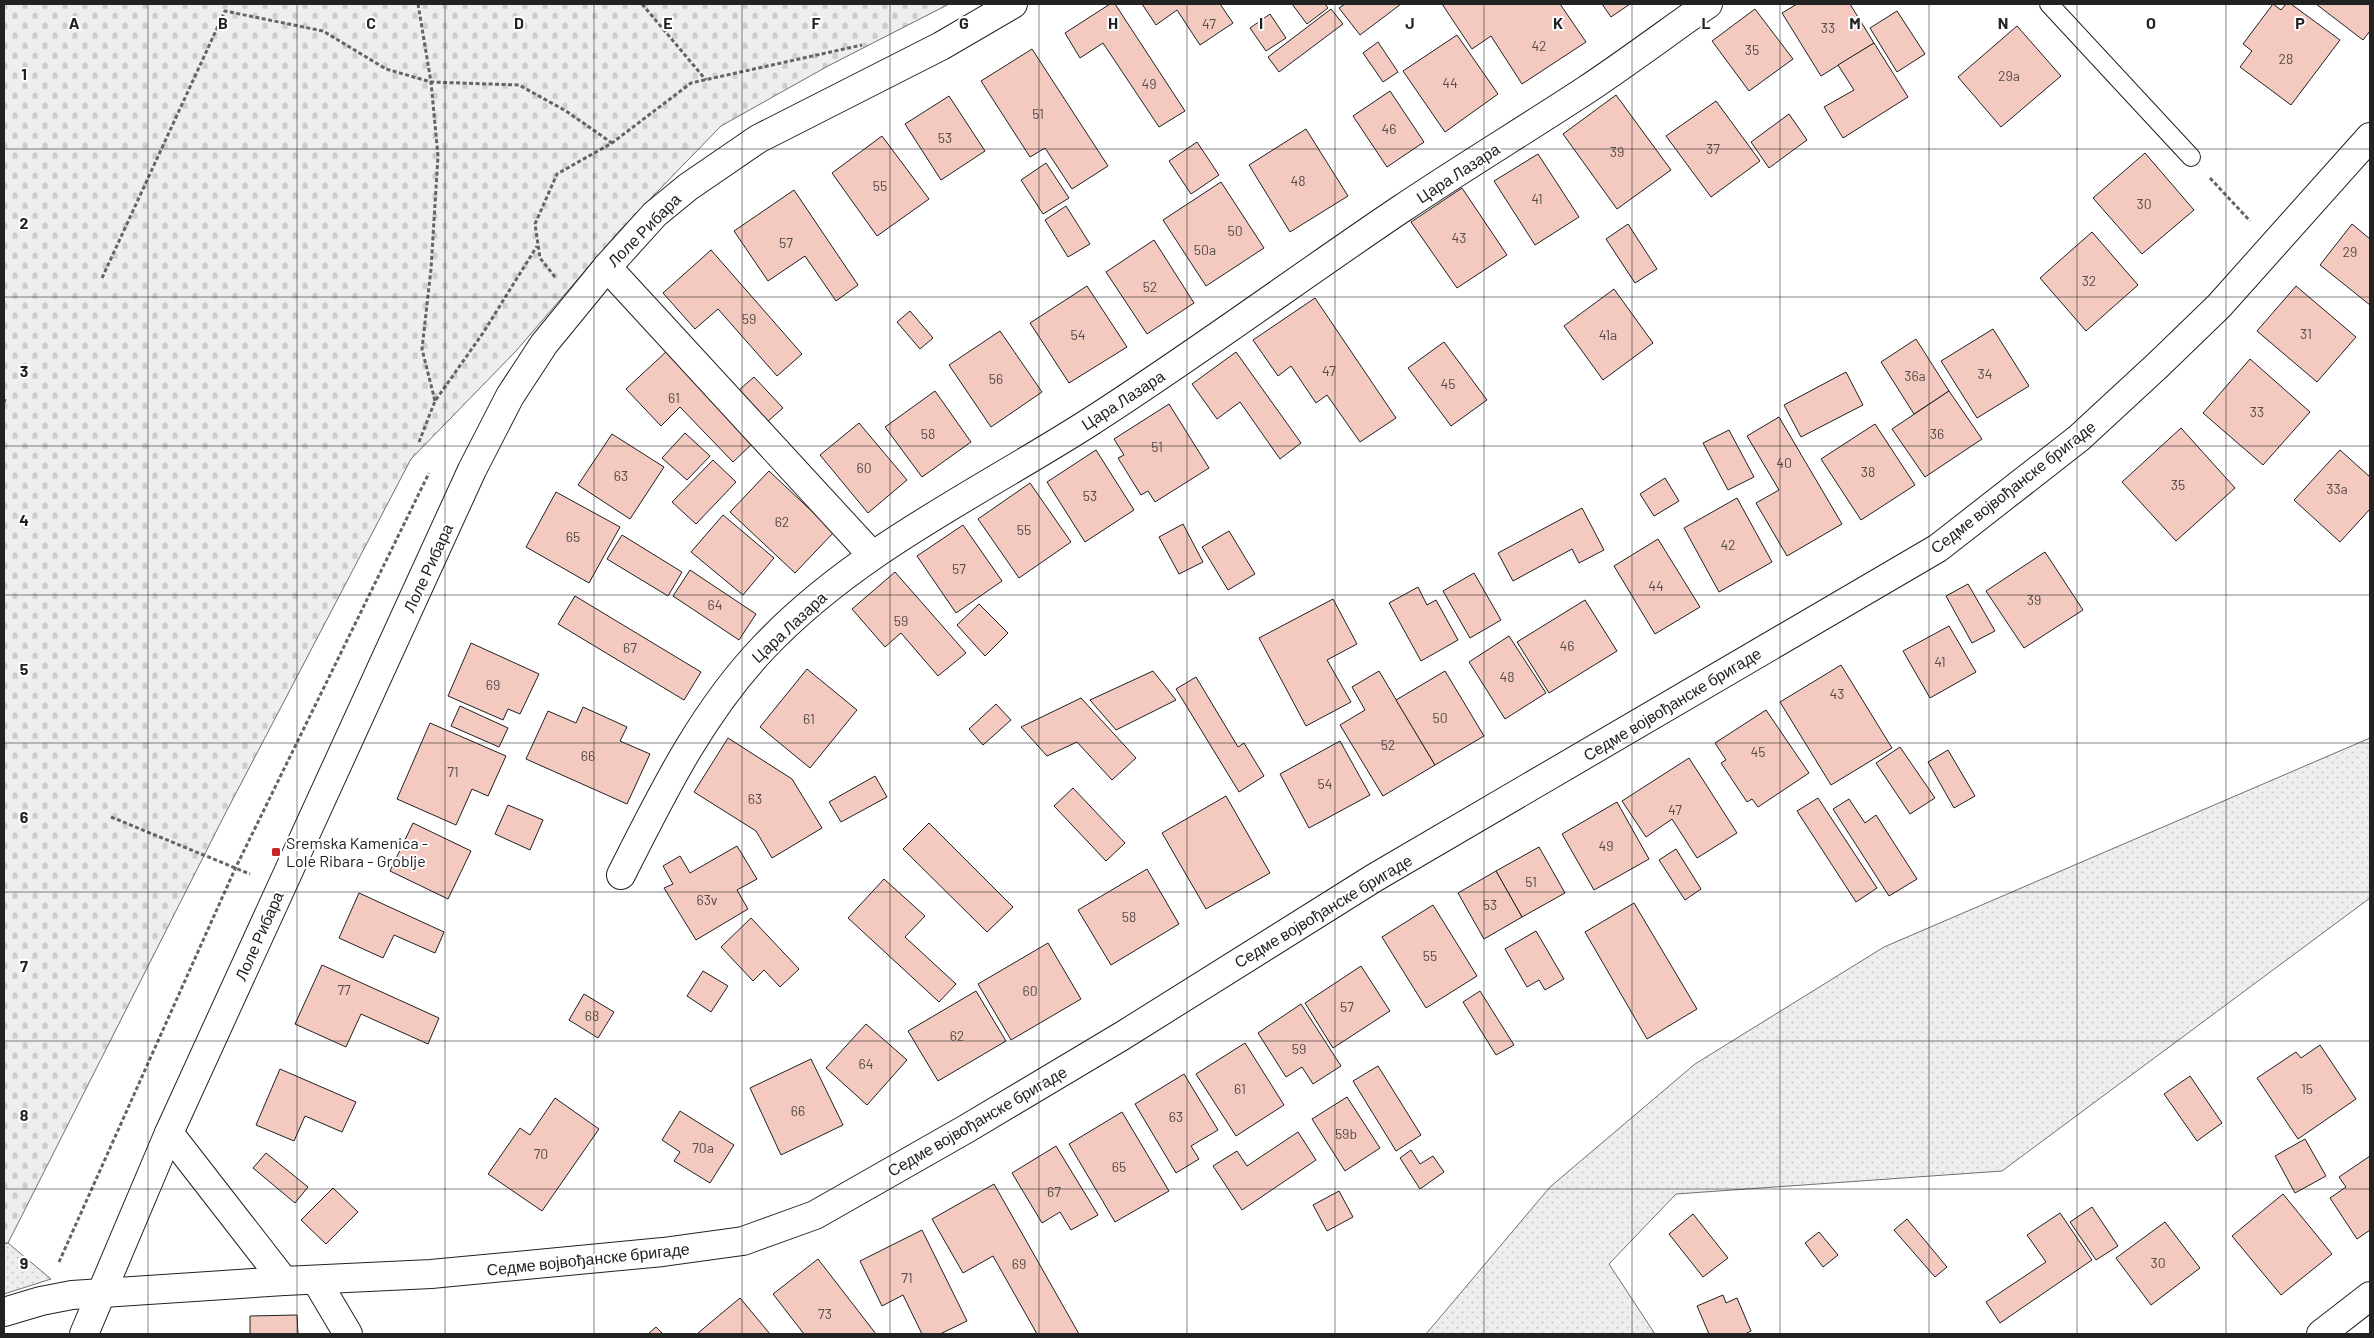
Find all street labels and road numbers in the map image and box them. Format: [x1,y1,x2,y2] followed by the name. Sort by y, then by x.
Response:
[1413,139,1503,207] street label: Цара Лазара
[603,189,684,270] street label: Лоле Рибара
[1078,366,1168,434] street label: Цара Лазара
[1926,416,2099,557] street label: Седме војвођанске бригаде
[399,520,456,615] street label: Лоле Рибара
[747,587,830,666] street label: Цара Лазара
[1579,643,1764,764] street label: Седме војвођанске бригаде
[1230,850,1415,971] street label: Седме војвођанске бригаде
[230,888,287,983] street label: Лоле Рибара
[884,1061,1070,1180] street label: Седме војвођанске бригаде
[485,1238,691,1279] street label: Седме војвођанске бригаде

